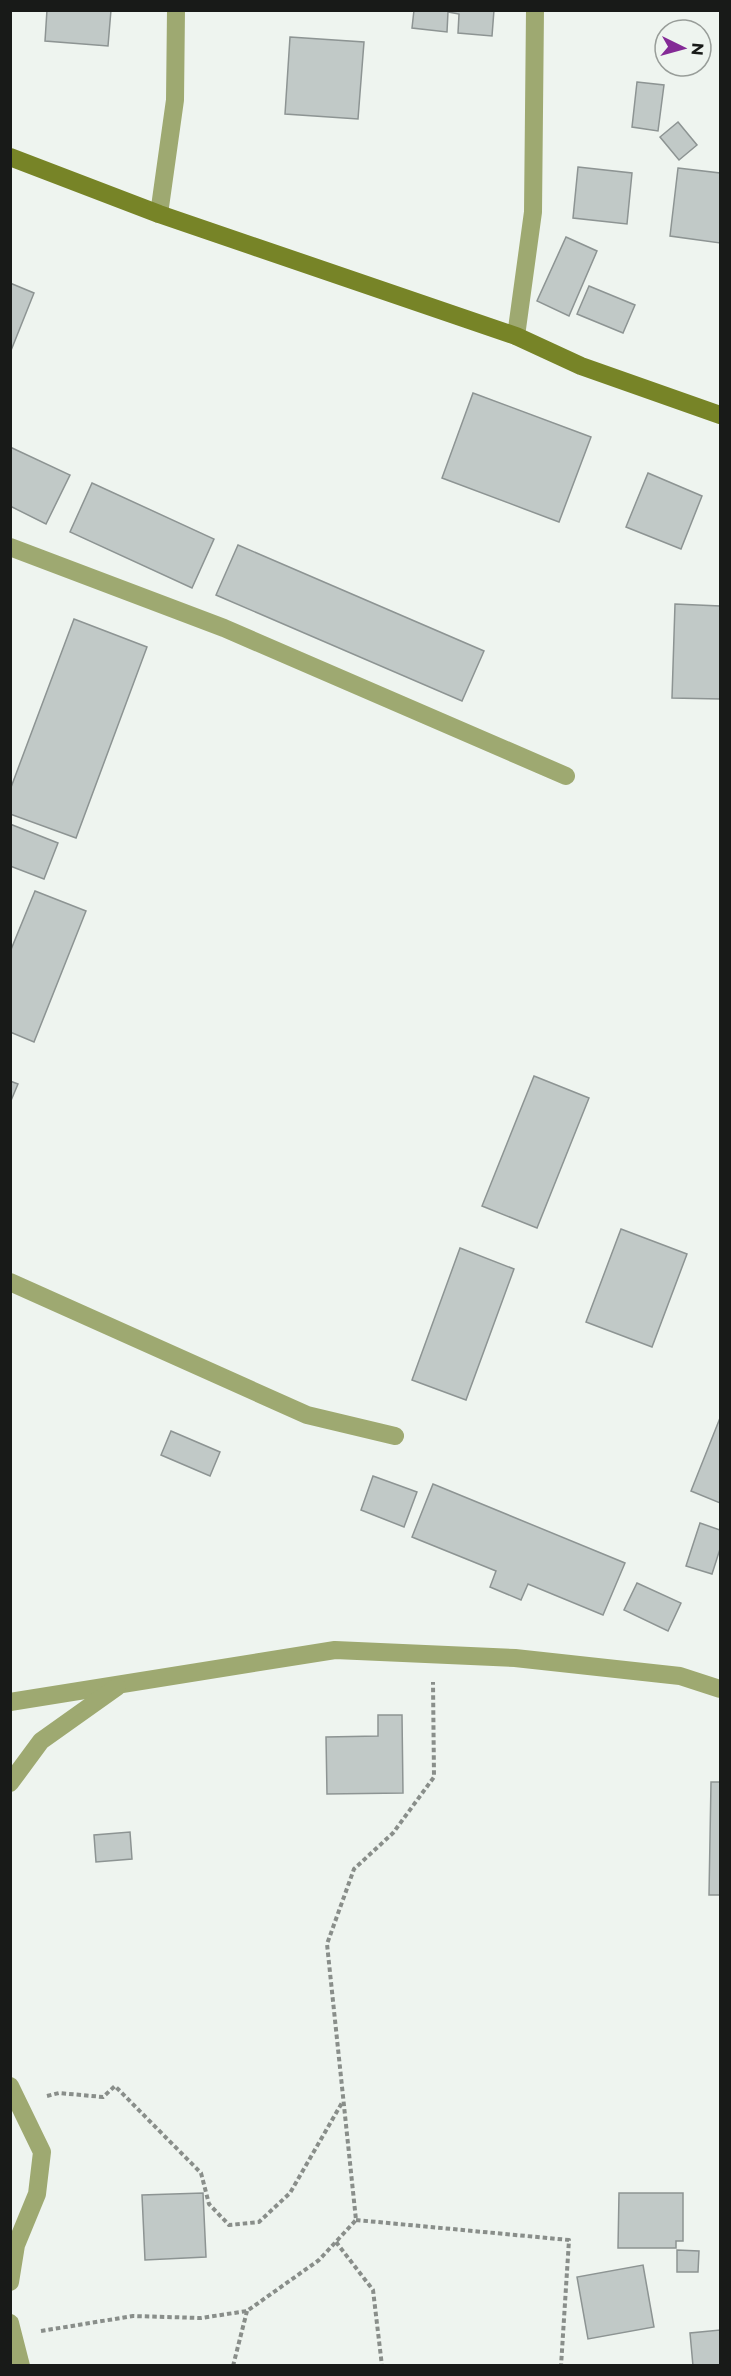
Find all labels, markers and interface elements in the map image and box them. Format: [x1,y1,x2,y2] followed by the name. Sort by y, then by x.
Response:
[653,18,713,78] north arrow
[687,42,707,57] text: N

